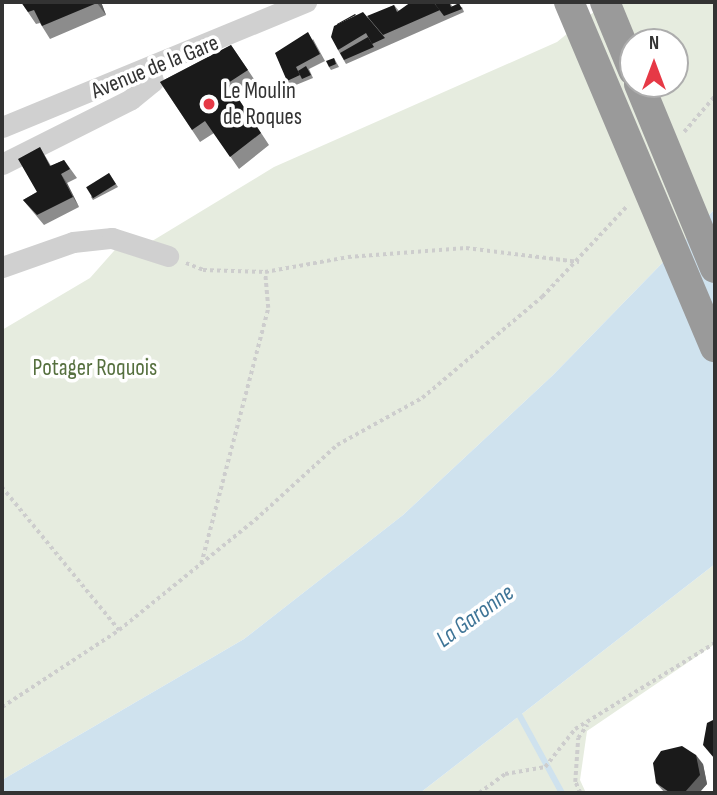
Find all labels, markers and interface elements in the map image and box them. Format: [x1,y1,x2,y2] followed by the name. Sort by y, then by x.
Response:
[619,28,689,98] north arrow
[87,29,223,105] street label: Avenue de la Gare
[649,32,659,55] text: N
[223,77,302,131] place label: Le Moulin de Roques
[201,96,217,112] marker: Le Moulin de Roques
[33,354,157,382] park label: Potager Roquois
[431,578,519,654] water label: La Garonne

